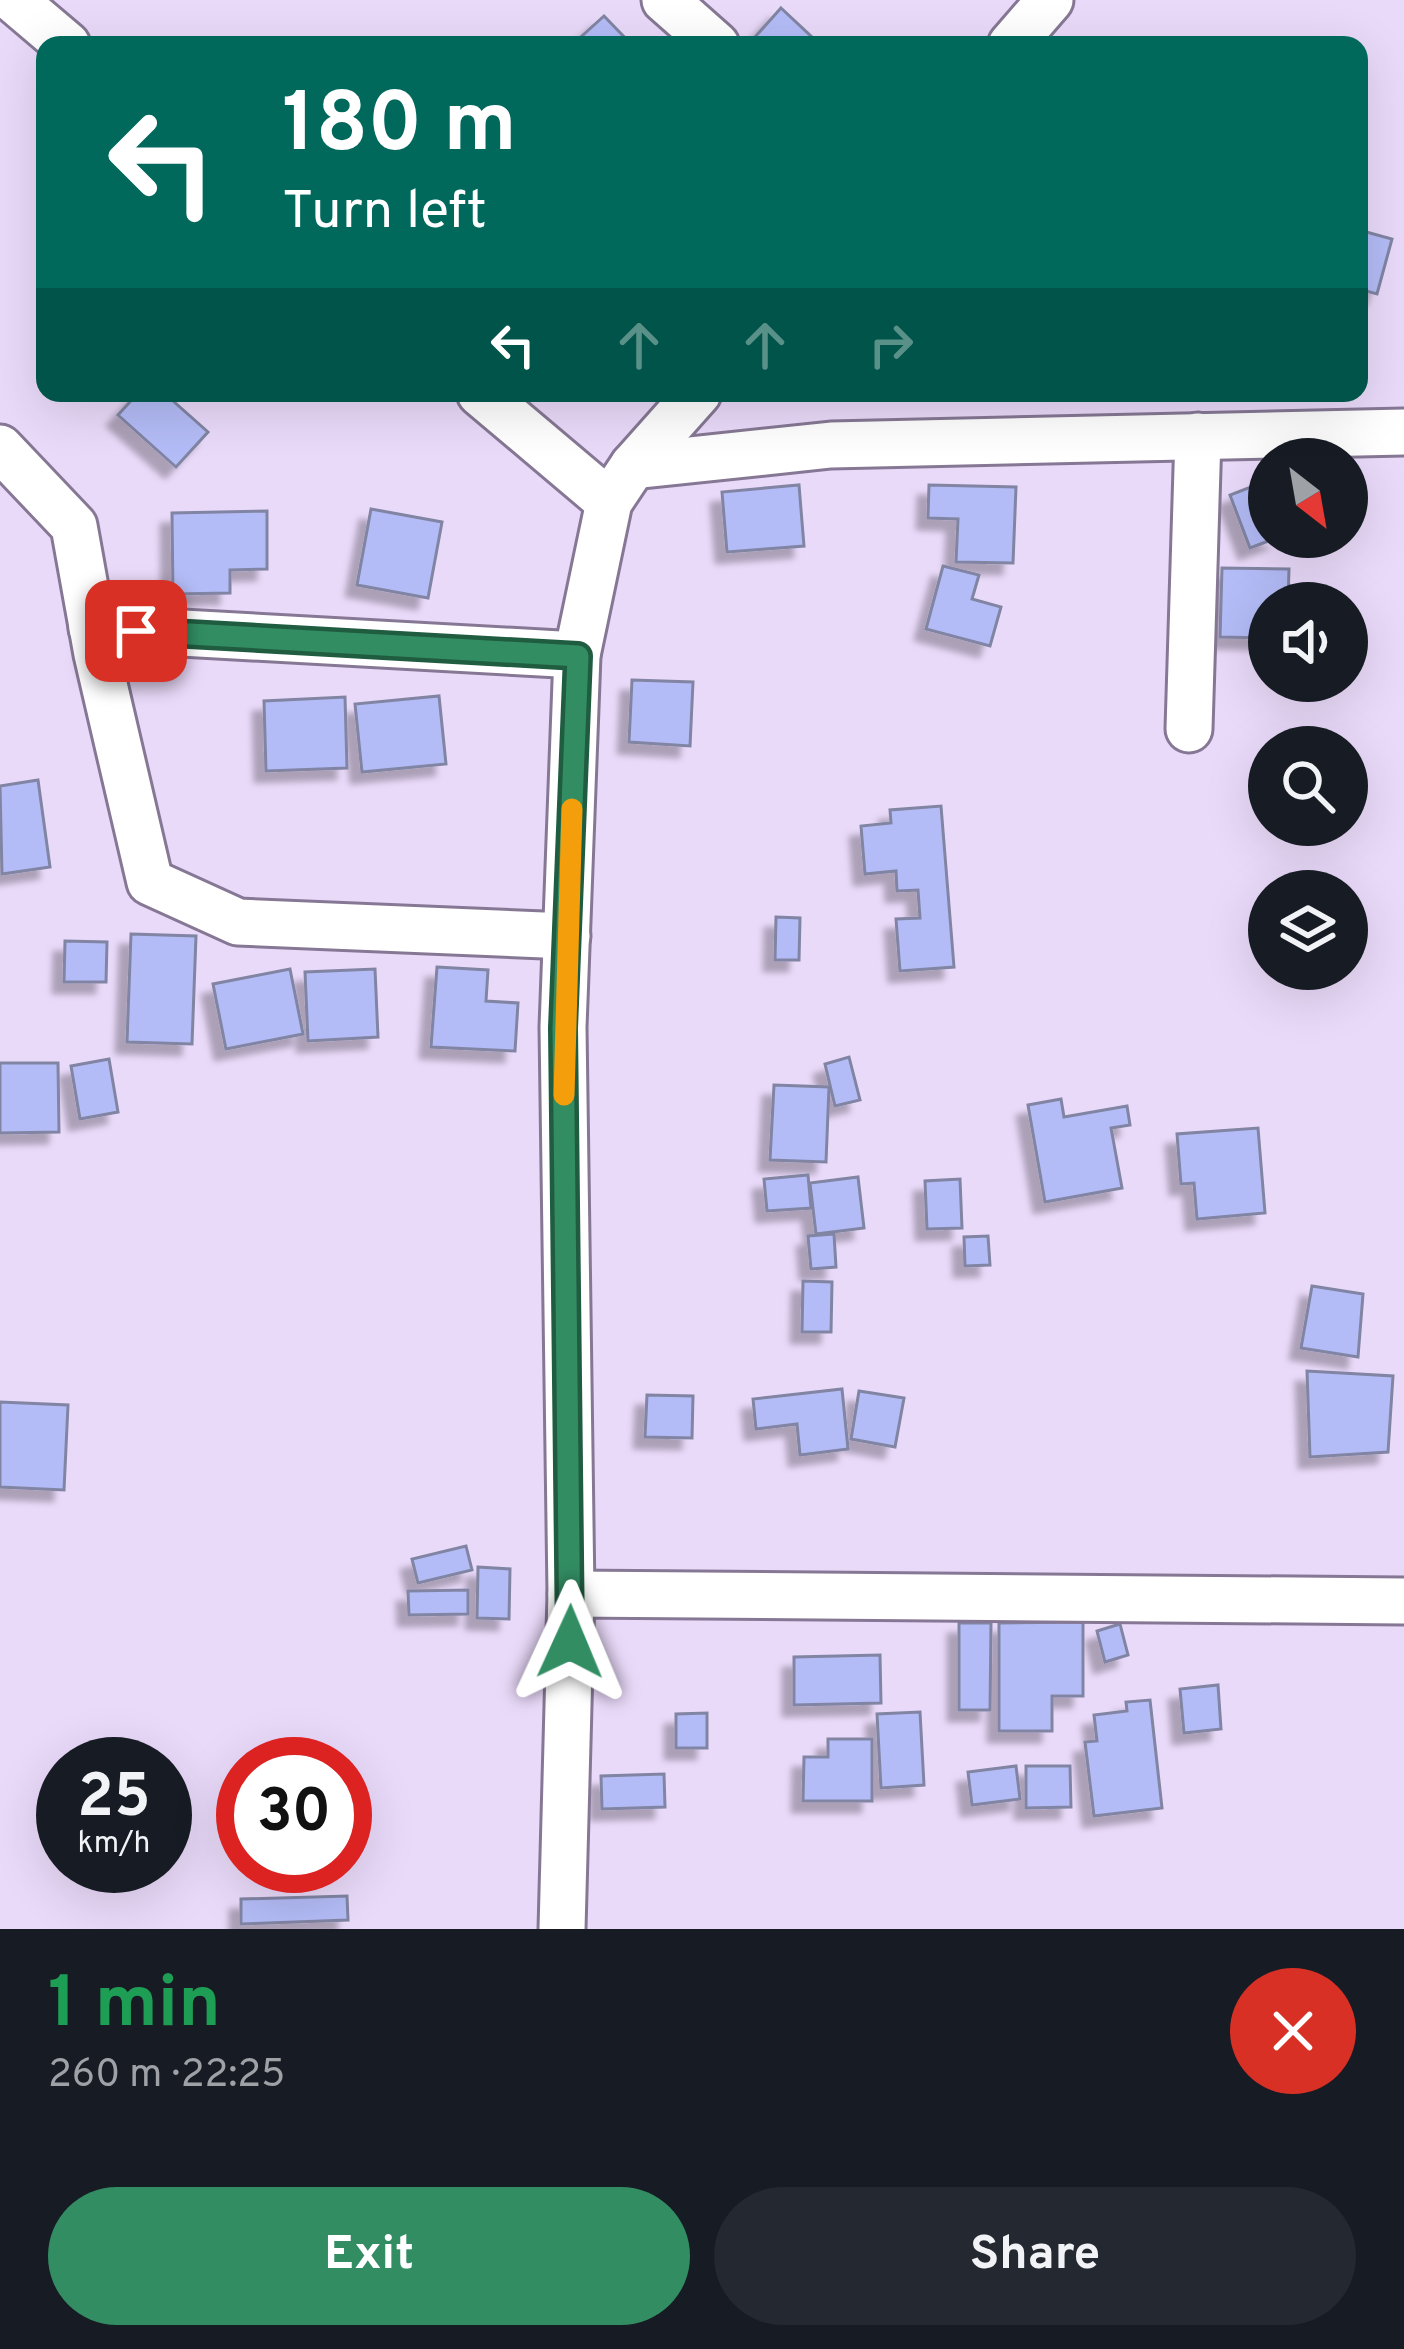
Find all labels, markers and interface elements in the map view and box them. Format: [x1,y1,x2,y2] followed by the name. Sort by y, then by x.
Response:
[282,75,517,181] text: 180 m
[84,84,240,240] icon: left
[282,179,487,248] text: Turn left
[480,312,546,378] icon: left
[606,312,672,378] icon: ahead
[732,312,798,378] icon: ahead
[858,312,924,378] icon: right
[1248,438,1368,558] north arrow
[1248,438,1368,990] map controls
[85,580,187,682] pin
[1248,582,1368,702] button: sound
[103,598,169,664] icon: arrive
[1248,726,1368,846] button: search
[1248,870,1368,990] button: layers
[507,1579,633,1705] position arrow
[216,1737,372,1893] speed limit sign: 30
[77,1762,151,1838] text: 25
[78,1826,150,1863] text: km/h
[48,1961,221,2053] text: 1 min
[1230,1968,1356,2094] button: close
[48,2052,285,2101] text: 260 m · 22:25
[48,2187,690,2325] button: Exit
[714,2187,1356,2325] button: Share

